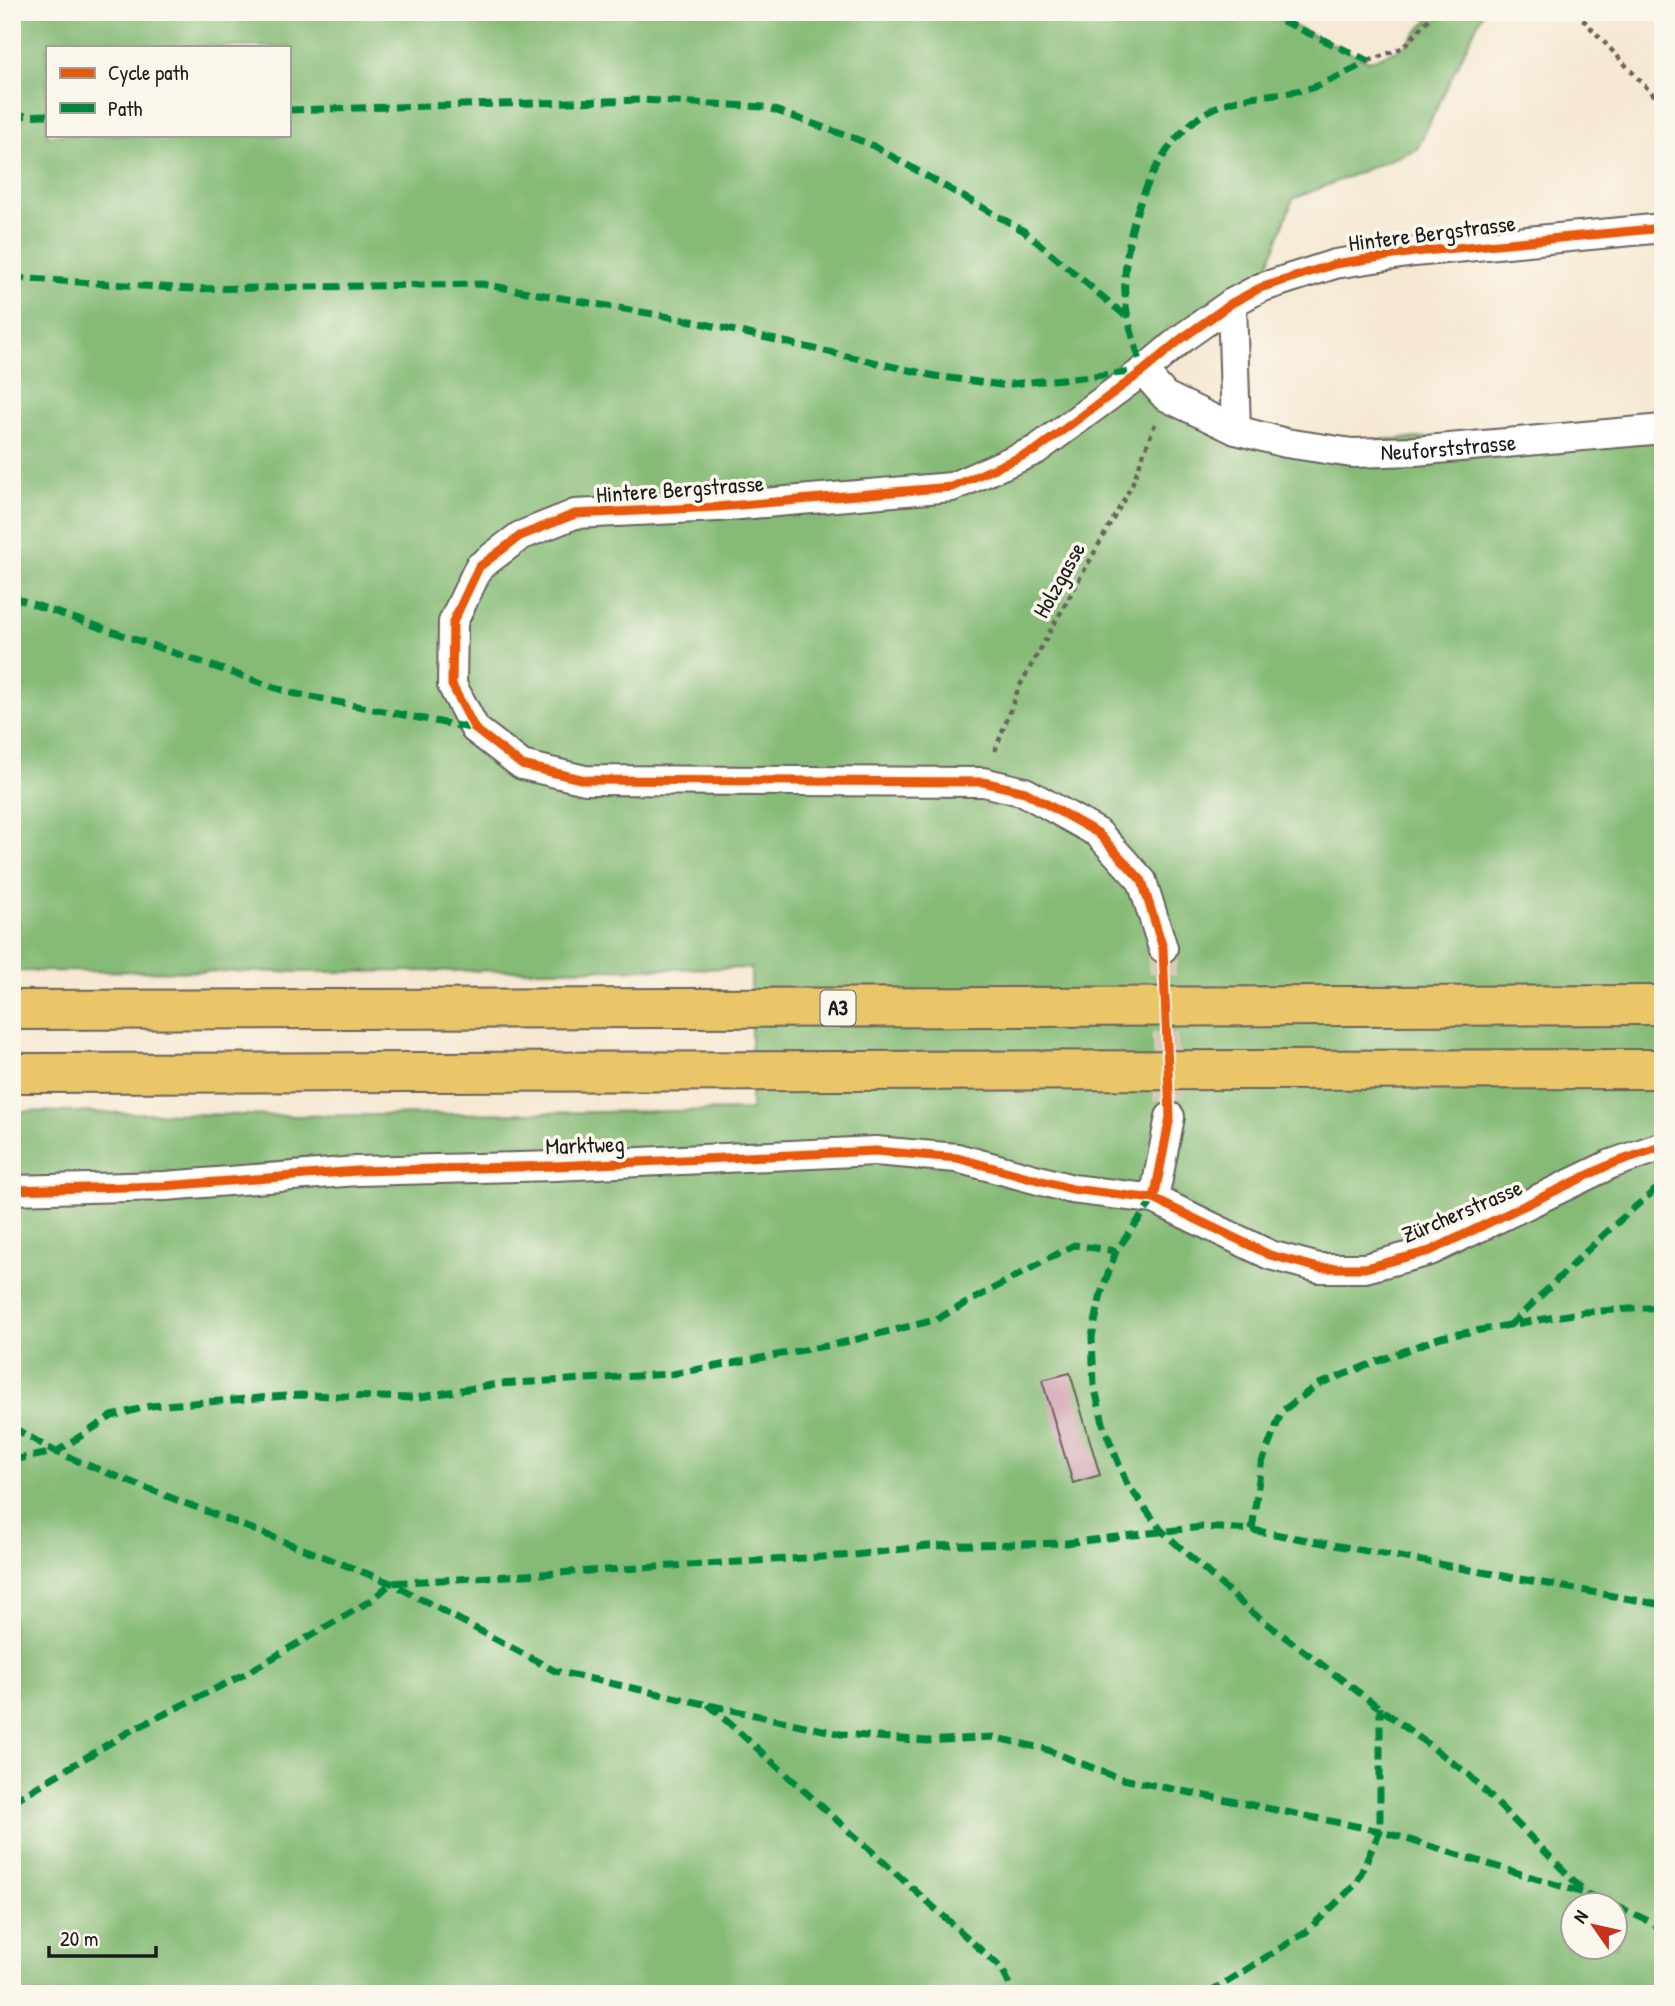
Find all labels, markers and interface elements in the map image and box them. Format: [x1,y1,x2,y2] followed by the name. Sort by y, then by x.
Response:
[46,46,290,136] legend
[108,58,189,87] text: Cycle path
[108,94,143,123] text: Path
[1347,207,1517,258] street label: Hintere Bergstrasse
[1380,426,1517,467] street label: Neuforststrasse
[595,467,765,510] street label: Hintere Bergstrasse
[1025,536,1092,623] street label: Holzgasse
[820,990,856,1026] road number: A3
[545,1128,625,1161] street label: Marktweg
[1397,1171,1527,1250] street label: Zürcherstrasse
[1560,1890,1630,1960] north arrow
[1566,1905,1594,1928] text: N
[49,1915,156,1959] scale bar
[60,1924,98,1953] text: 20 m

